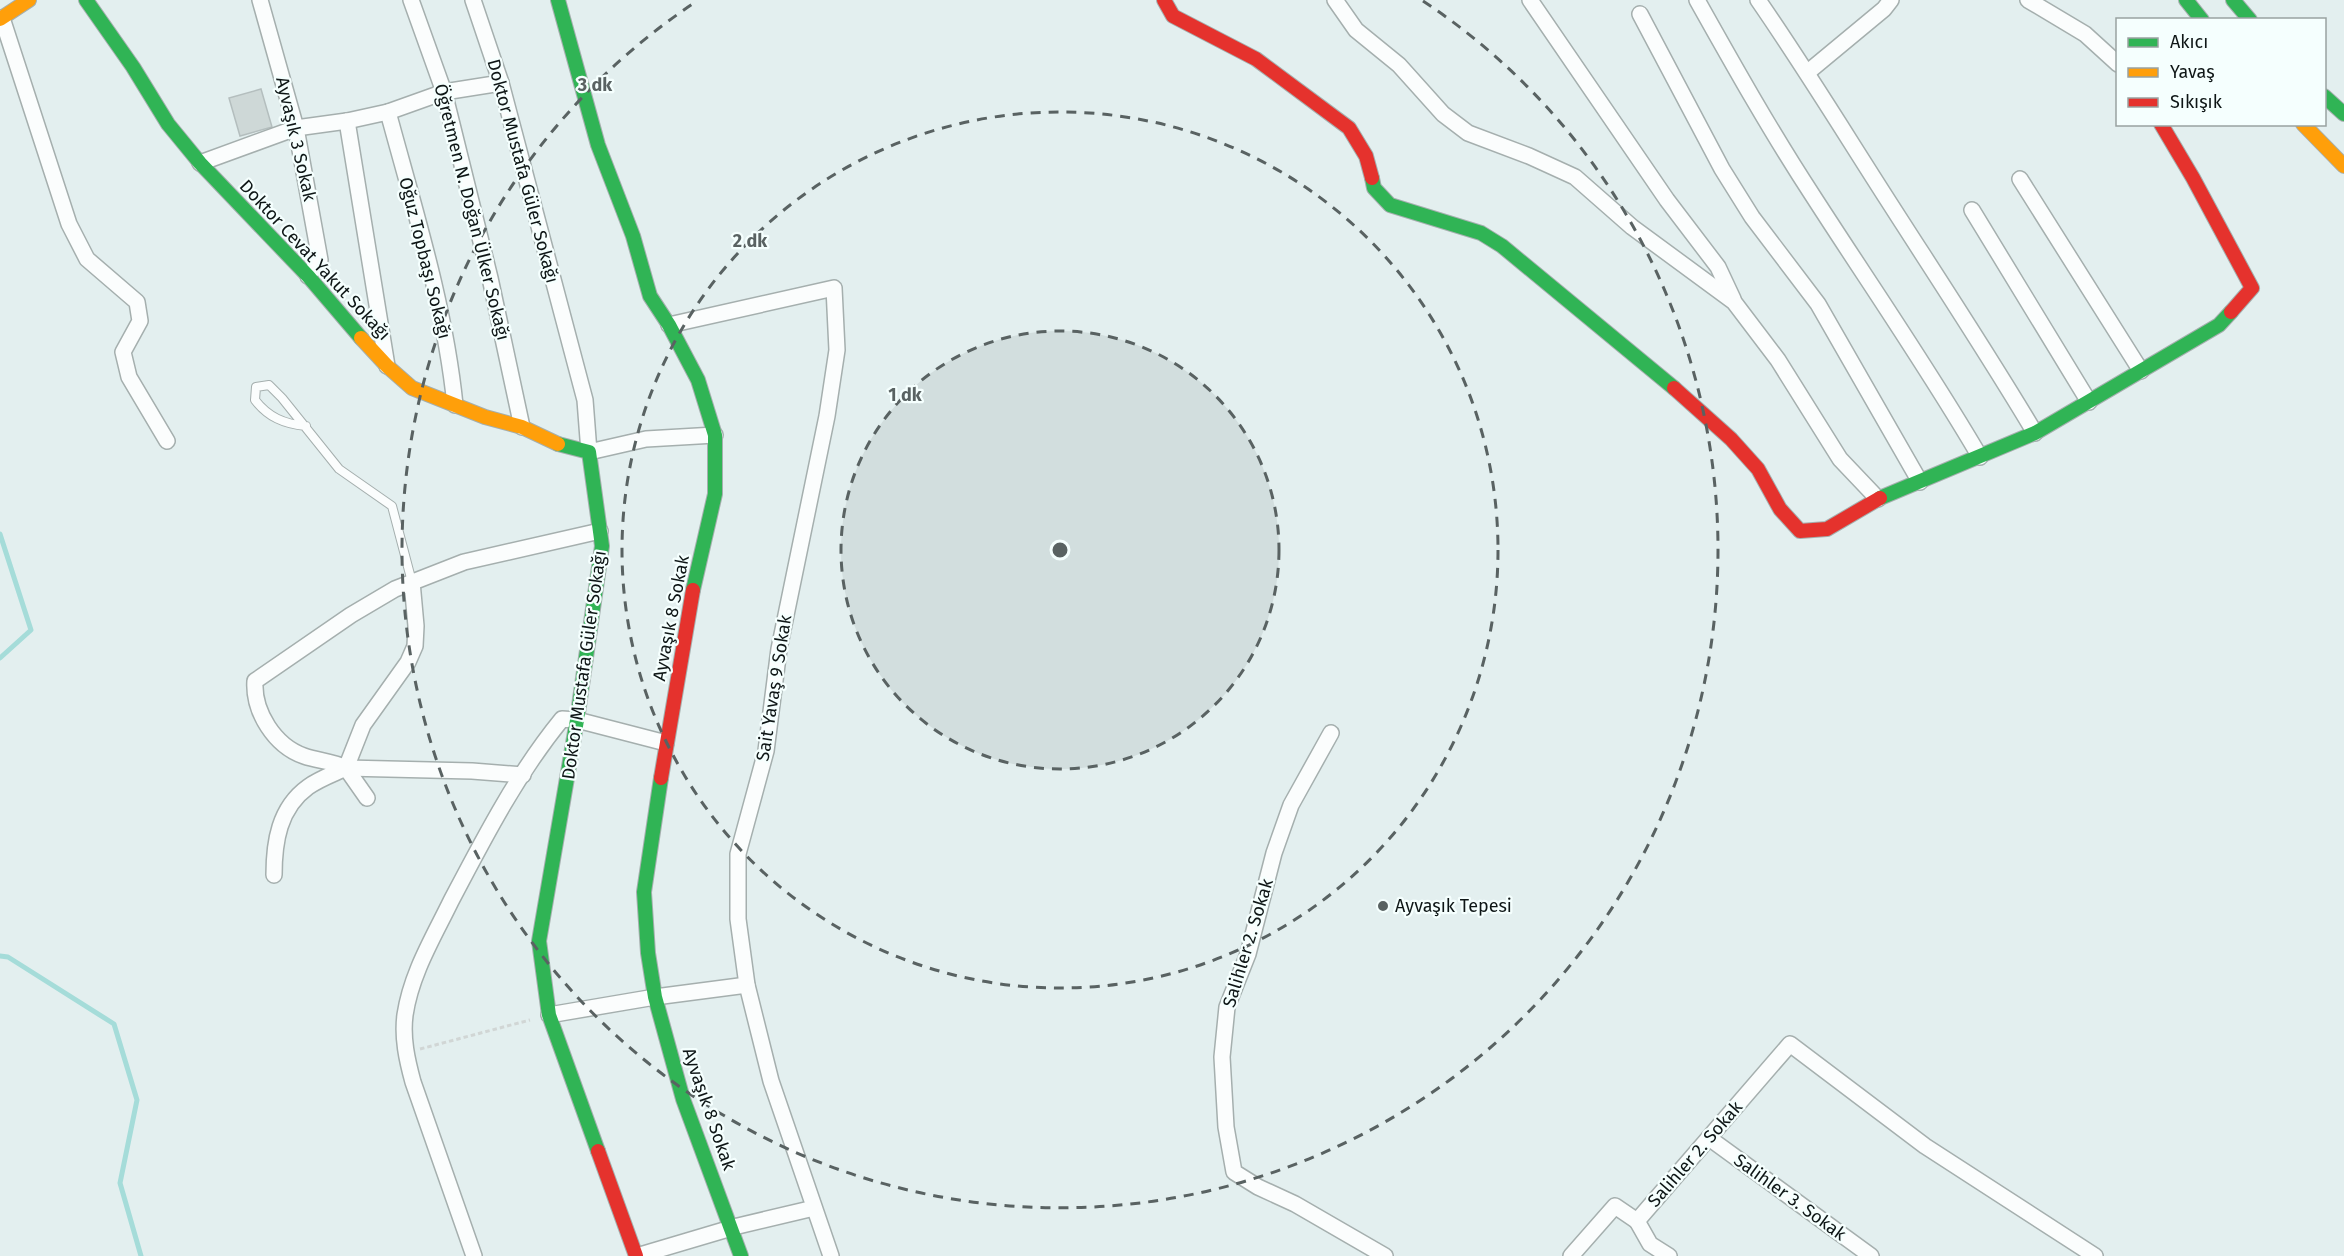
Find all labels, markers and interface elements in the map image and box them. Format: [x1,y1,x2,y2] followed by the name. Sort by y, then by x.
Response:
[2116,18,2326,126] legend
[2170,31,2208,53] text: Akıcı
[482,57,564,285] street label: Doktor Mustafa Güler Sokağı
[2170,61,2215,83] text: Yavaş
[577,74,613,96] text: 3 dk
[271,75,321,204] street label: Ayvaşık 3 Sokak
[429,81,515,343] street label: Öğretmen N. Doğan Ülker Sokağı
[2170,91,2223,113] text: Sıkışık
[235,175,395,345] street label: Doktor Cevat Yakut Sokağı
[394,175,456,341] street label: Oğuz Topbaşı Sokağı
[733,230,768,252] text: 2 dk
[888,384,923,406] text: 1 dk
[1050,540,1070,560] centre of rings
[557,549,611,781] street label: Doktor Mustafa Güler Sokağı
[648,552,694,683] street label: Ayvaşık 8 Sokak
[752,613,797,763] street label: Sait Yavaş 9 Sokak
[1218,875,1278,1010] street label: Salihler 2. Sokak
[1395,895,1512,917] place label: Ayvaşık Tepesi
[1376,899,1390,913] marker: Ayvaşık Tepesi
[678,1045,740,1174] street label: Ayvaşık 8 Sokak
[1643,1096,1748,1212] street label: Salihler 2. Sokak
[1730,1149,1851,1246] street label: Salihler 3. Sokak

